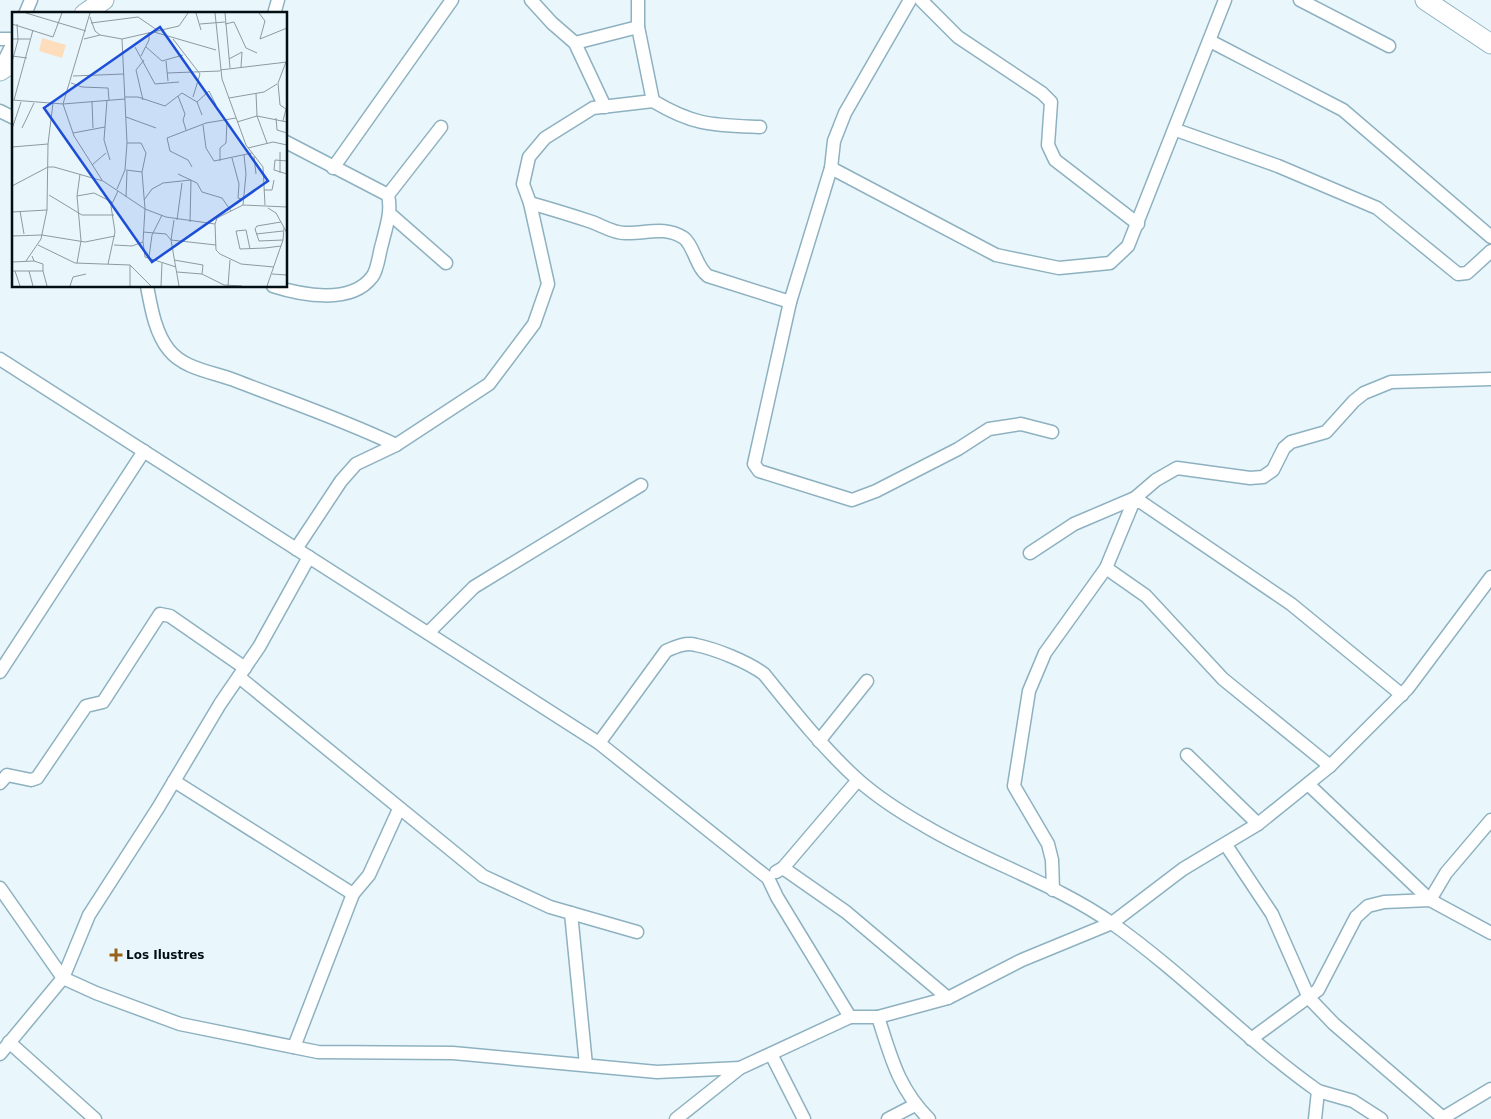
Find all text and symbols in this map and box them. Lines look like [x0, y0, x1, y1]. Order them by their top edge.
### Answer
inset map [12, 12, 288, 288]
place label: Los Ilustres [126, 948, 204, 962]
marker: Los Ilustres [110, 949, 122, 961]

